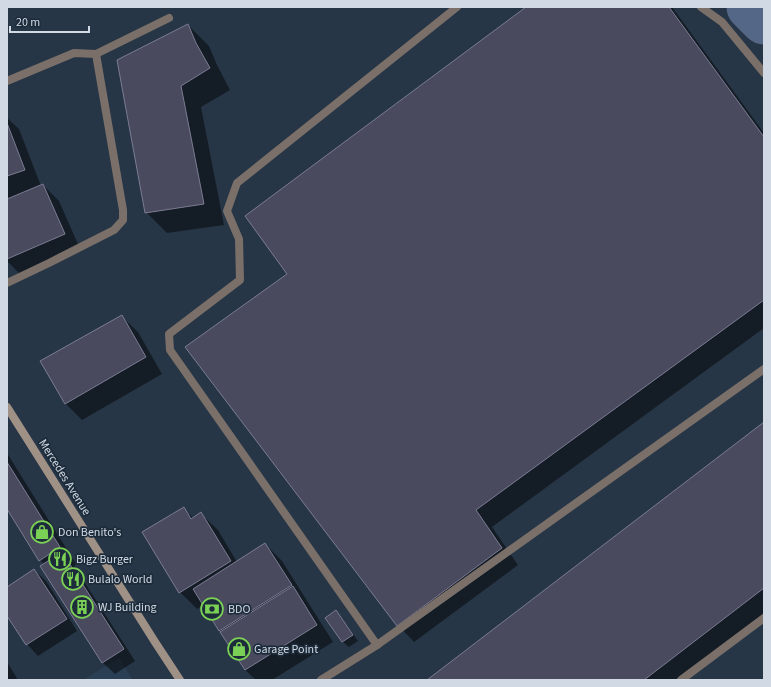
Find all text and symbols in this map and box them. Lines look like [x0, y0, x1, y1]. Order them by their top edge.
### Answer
scale bar [10, 8, 89, 34]
text: 20 m [16, 14, 40, 31]
street label: Mercedes Avenue [34, 436, 95, 519]
shop icon: Don Benito's [29, 519, 55, 545]
place label: Don Benito's [58, 524, 121, 541]
restaurant icon: Bigz Burger [47, 546, 73, 572]
place label: Bigz Burger [76, 551, 134, 568]
restaurant icon: Bulalo World [60, 566, 86, 592]
place label: Bulalo World [88, 571, 152, 588]
building icon: WJ Building [69, 594, 95, 620]
bank icon: BDO [199, 596, 225, 622]
place label: WJ Building [98, 599, 157, 616]
place label: BDO [228, 601, 250, 618]
shop icon: Garage Point [226, 636, 252, 662]
place label: Garage Point [254, 641, 318, 658]

